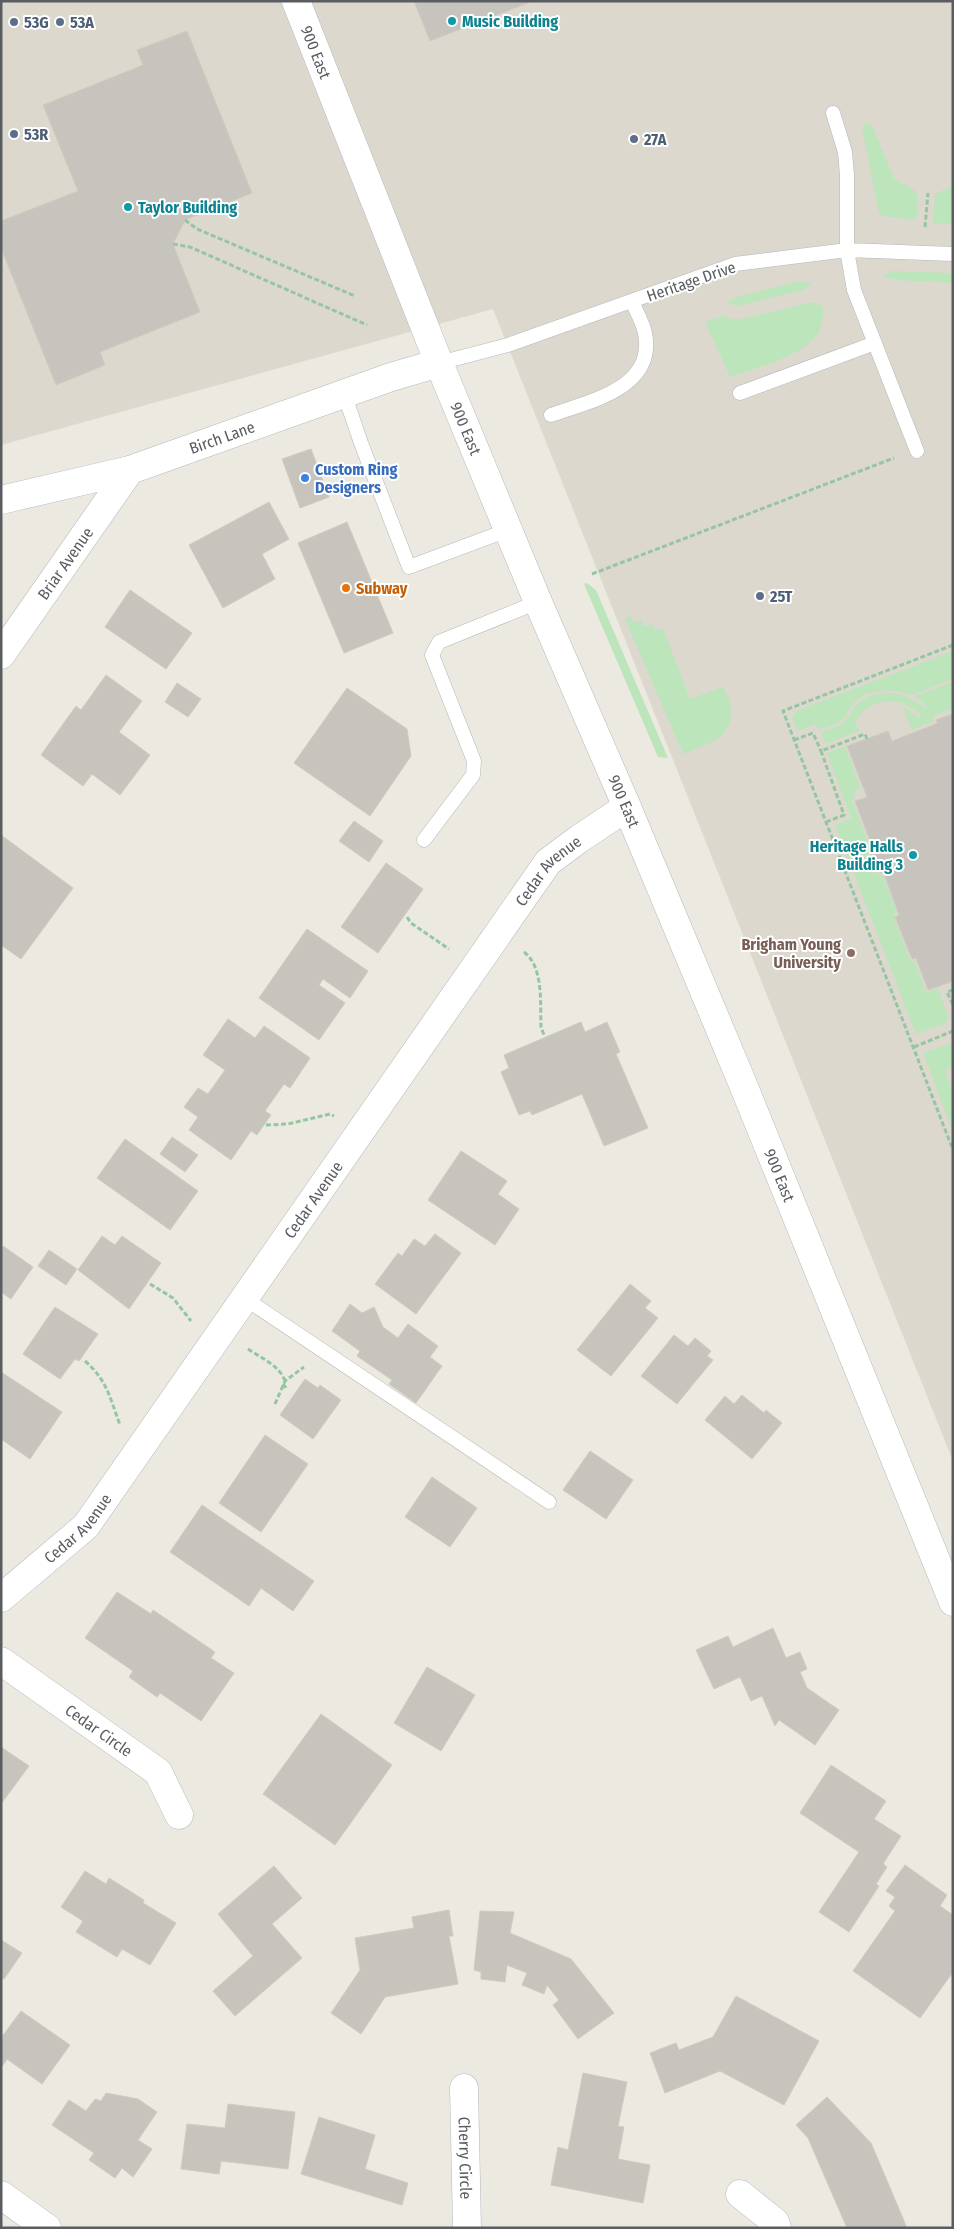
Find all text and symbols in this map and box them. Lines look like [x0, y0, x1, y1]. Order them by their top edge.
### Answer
place label: Music Building [462, 12, 558, 31]
place label: 53G [24, 13, 49, 32]
place label: 53A [70, 13, 94, 32]
marker: Music Building [446, 15, 458, 27]
marker: 53G [8, 16, 20, 28]
marker: 53A [54, 16, 66, 28]
street label: 900 East [297, 23, 335, 82]
place label: 53R [24, 125, 49, 144]
marker: 53R [8, 128, 20, 140]
place label: 27A [643, 130, 667, 149]
marker: 27A [628, 133, 640, 145]
place label: Taylor Building [138, 198, 237, 217]
marker: Taylor Building [122, 201, 134, 213]
street label: Heritage Drive [644, 257, 738, 306]
street label: 900 East [446, 399, 485, 458]
street label: Birch Lane [187, 417, 257, 458]
place label: Custom Ring Designers [315, 460, 397, 497]
marker: Custom Ring Designers [299, 472, 311, 484]
street label: Briar Avenue [34, 524, 97, 603]
place label: Subway [356, 579, 408, 598]
marker: Subway [340, 582, 352, 594]
place label: 25T [769, 587, 793, 606]
marker: 25T [754, 590, 766, 602]
street label: 900 East [604, 772, 644, 831]
street label: Cedar Avenue [511, 832, 585, 910]
place label: Heritage Halls Building 3 [810, 837, 903, 874]
marker: Heritage Halls Building 3 [907, 849, 919, 861]
place label: Brigham Young University [741, 935, 841, 972]
marker: Brigham Young University [845, 947, 857, 959]
street label: 900 East [760, 1146, 799, 1205]
street label: Cedar Avenue [280, 1158, 347, 1242]
street label: Cedar Avenue [40, 1490, 116, 1567]
street label: Cedar Circle [61, 1700, 136, 1761]
street label: Cherry Circle [455, 2116, 475, 2200]

